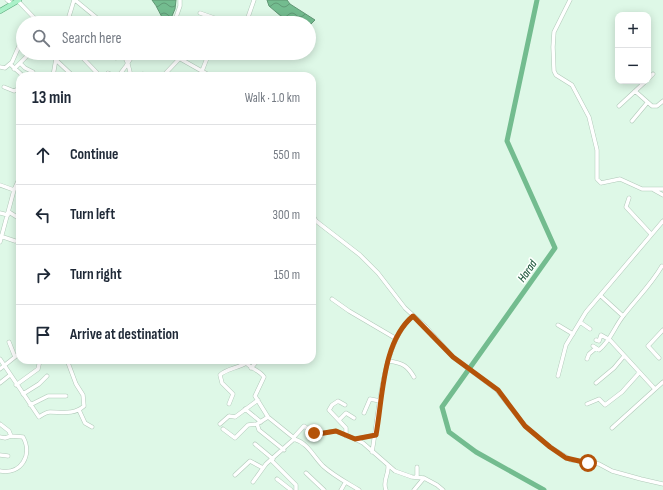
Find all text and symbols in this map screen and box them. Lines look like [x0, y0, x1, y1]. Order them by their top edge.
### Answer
map controls [615, 12, 651, 84]
button: + [615, 12, 651, 48]
search box [16, 16, 316, 60]
icon: search [30, 27, 52, 49]
text: Search here [62, 29, 122, 48]
button: − [615, 48, 651, 84]
text: 13 min [32, 88, 71, 108]
text: Walk · 1.0 km [245, 90, 300, 106]
icon: ahead [32, 144, 54, 166]
text: Continue [70, 145, 119, 164]
text: 550 m [273, 147, 300, 163]
icon: left [32, 204, 54, 226]
text: Turn left [70, 205, 115, 224]
text: 300 m [273, 207, 300, 223]
water label: Harad [514, 256, 541, 285]
icon: right [32, 264, 54, 286]
text: Turn right [70, 265, 122, 284]
text: 150 m [274, 267, 300, 283]
icon: arrive [32, 324, 54, 346]
text: Arrive at destination [70, 325, 179, 344]
route end [305, 424, 323, 442]
route start [579, 454, 597, 472]

